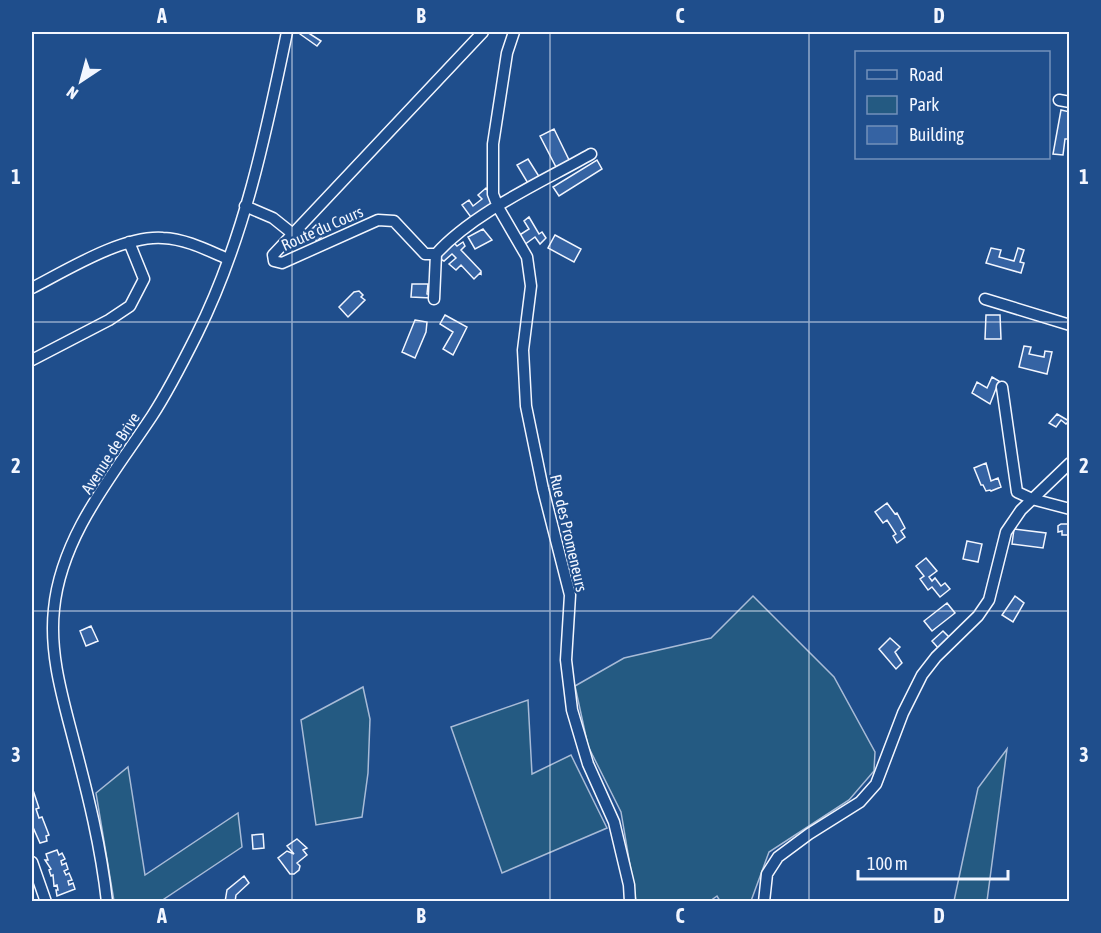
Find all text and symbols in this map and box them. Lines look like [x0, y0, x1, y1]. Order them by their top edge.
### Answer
text: A [156, 4, 167, 27]
text: B [416, 4, 426, 27]
text: C [676, 4, 685, 27]
text: D [933, 4, 945, 27]
north arrow [51, 51, 111, 111]
legend [855, 51, 1050, 159]
text: Road [909, 64, 943, 85]
text: N [63, 83, 81, 103]
text: Park [909, 94, 939, 115]
text: Building [909, 124, 964, 145]
text: 1 [11, 165, 21, 188]
text: 1 [1079, 165, 1089, 188]
street label: Route du Cours [278, 202, 366, 254]
street label: Avenue de Brive [77, 409, 143, 497]
text: 2 [11, 454, 21, 477]
text: 2 [1079, 454, 1089, 477]
street label: Rue des Promeneurs [547, 473, 591, 594]
text: 3 [11, 743, 21, 766]
text: 3 [1079, 743, 1089, 766]
scale bar [858, 843, 1008, 881]
text: 100 m [867, 853, 908, 874]
text: A [156, 904, 167, 927]
text: B [416, 904, 426, 927]
text: C [676, 904, 685, 927]
text: D [933, 904, 945, 927]

